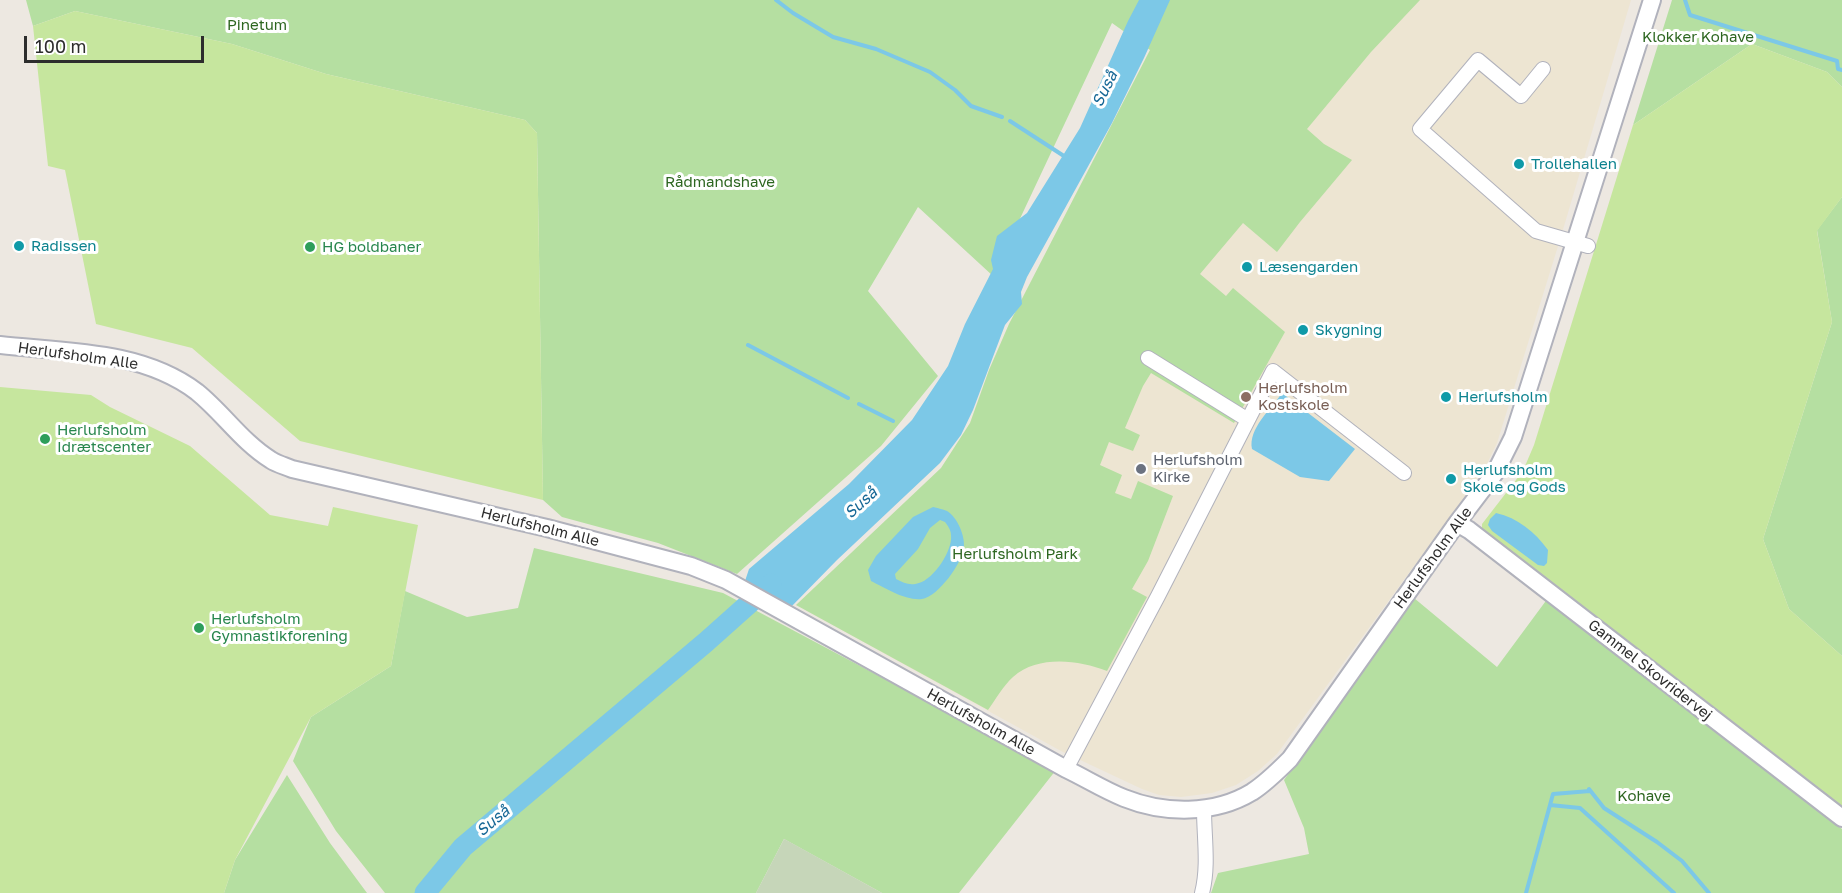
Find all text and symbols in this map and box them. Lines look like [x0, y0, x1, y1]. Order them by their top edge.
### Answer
park label: Pinetum [227, 16, 287, 34]
scale bar [27, 24, 207, 62]
park label: Klokker Kohave [1642, 28, 1754, 46]
text: 100 m [35, 35, 86, 57]
water label: Suså [1088, 68, 1122, 110]
place label: Trollehallen [1531, 155, 1617, 173]
marker: Trollehallen [1512, 157, 1526, 171]
park label: Rådmandshave [665, 173, 775, 191]
place label: Radissen [31, 237, 97, 255]
place label: HG boldbaner [322, 238, 421, 256]
marker: Radissen [12, 239, 26, 253]
marker: HG boldbaner [303, 240, 317, 254]
place label: Læsengarden [1259, 258, 1358, 276]
marker: Læsengarden [1240, 260, 1254, 274]
place label: Skygning [1315, 321, 1382, 339]
marker: Skygning [1296, 323, 1310, 337]
street label: Herlufsholm Alle [17, 339, 139, 373]
place label: Herlufsholm Kostskole [1258, 379, 1348, 414]
place label: Herlufsholm [1458, 388, 1548, 406]
marker: Herlufsholm Kostskole [1239, 390, 1253, 404]
marker: Herlufsholm [1439, 390, 1453, 404]
place label: Herlufsholm Idrætscenter [57, 421, 151, 456]
marker: Herlufsholm Idrætscenter [38, 432, 52, 446]
place label: Herlufsholm Kirke [1153, 451, 1243, 486]
place label: Herlufsholm Skole og Gods [1463, 461, 1566, 496]
marker: Herlufsholm Kirke [1134, 462, 1148, 476]
marker: Herlufsholm Skole og Gods [1444, 472, 1458, 486]
water label: Suså [841, 483, 881, 523]
street label: Herlufsholm Alle [479, 504, 601, 550]
street label: Herlufsholm Alle [1390, 504, 1476, 612]
park label: Herlufsholm Park [952, 545, 1078, 563]
place label: Herlufsholm Gymnastikforening [211, 610, 348, 645]
street label: Gammel Skovridervej [1584, 616, 1716, 724]
marker: Herlufsholm Gymnastikforening [192, 621, 206, 635]
street label: Herlufsholm Alle [924, 685, 1038, 759]
park label: Kohave [1617, 787, 1671, 805]
water label: Suså [472, 802, 514, 840]

